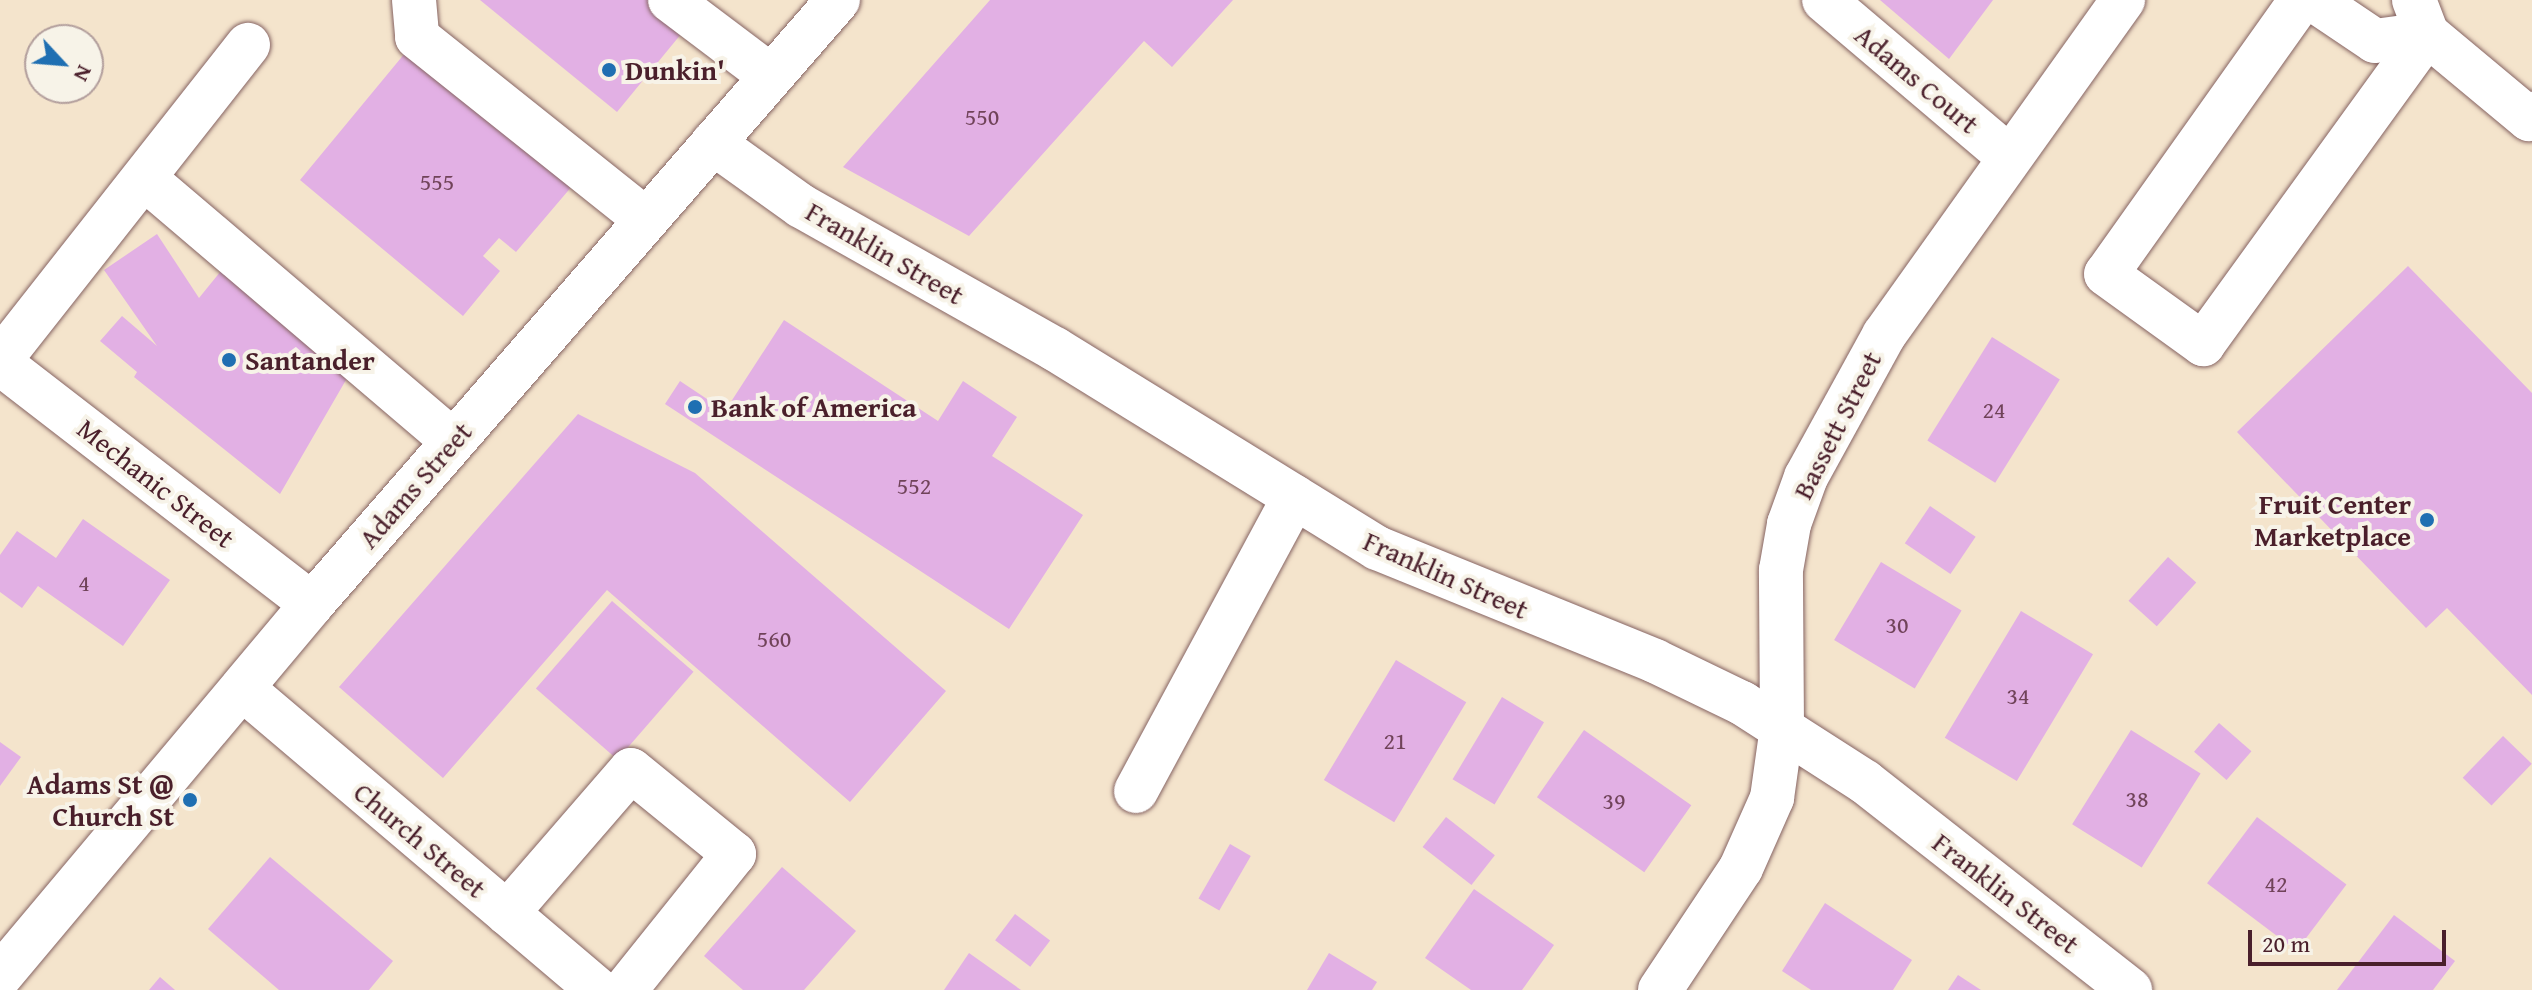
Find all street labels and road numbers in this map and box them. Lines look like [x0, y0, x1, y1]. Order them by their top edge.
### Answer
street label: Adams Court [1848, 17, 1986, 141]
street label: Franklin Street [800, 194, 970, 312]
street label: Bassett Street [1785, 346, 1889, 504]
street label: Mechanic Street [71, 411, 241, 555]
street label: Adams Street [351, 415, 479, 555]
street label: Franklin Street [1359, 524, 1533, 626]
street label: Church Street [347, 775, 493, 905]
street label: Franklin Street [1926, 825, 2086, 961]

